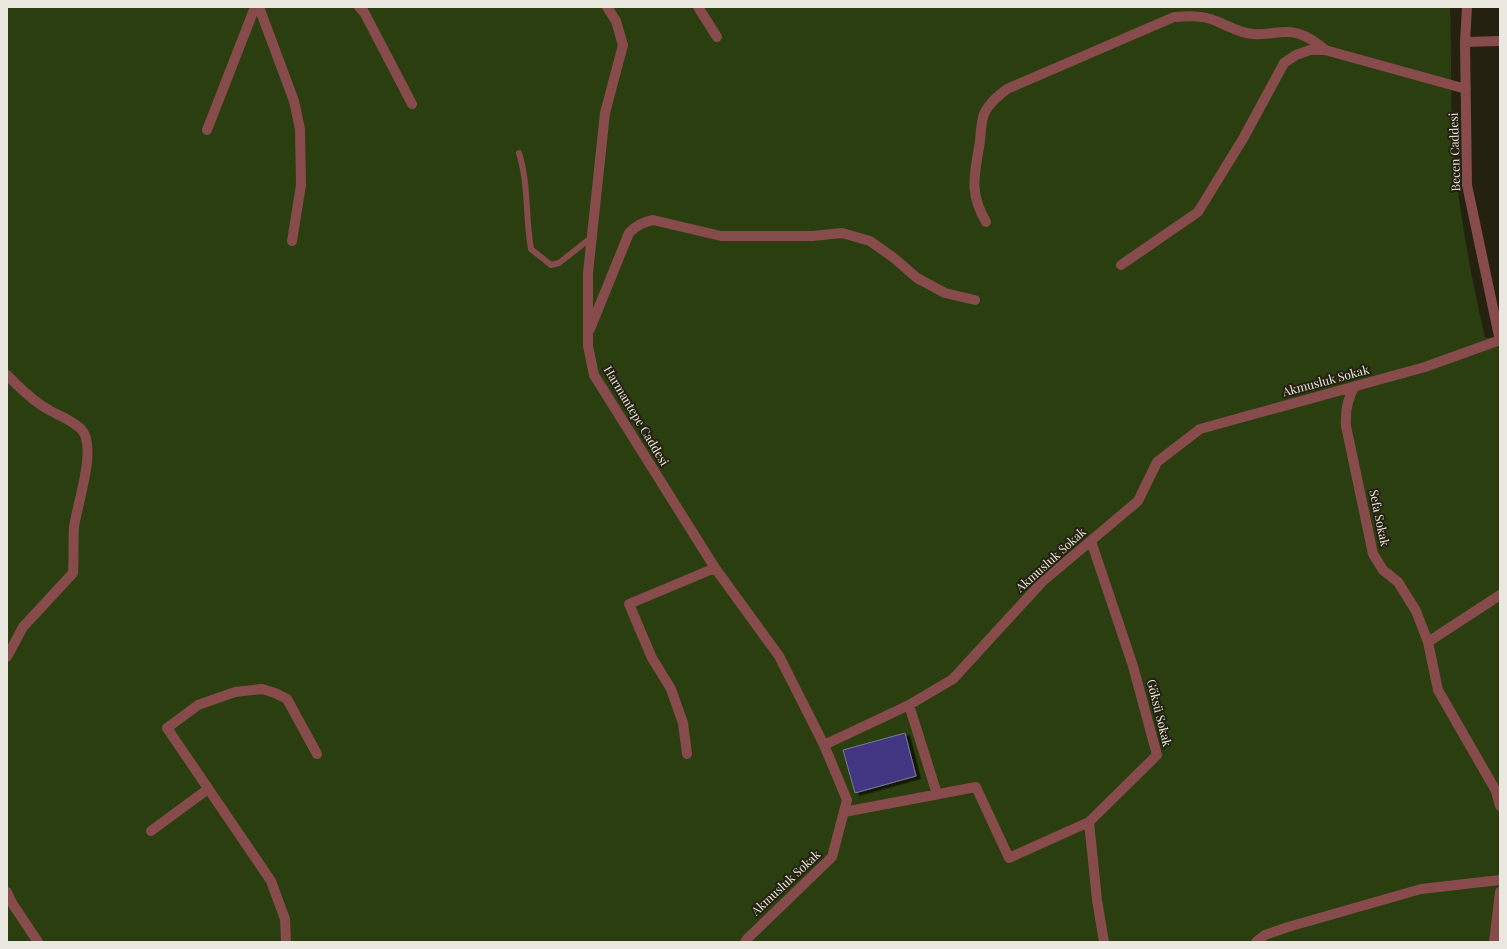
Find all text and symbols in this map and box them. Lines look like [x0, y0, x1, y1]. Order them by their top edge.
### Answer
street label: Becen Caddesi [1445, 112, 1463, 192]
street label: Akmusluk Sokak [1280, 361, 1371, 400]
street label: Harmantepe Caddesi [601, 363, 673, 469]
street label: Sefa Sokak [1366, 488, 1394, 548]
street label: Akmusluk Sokak [1011, 523, 1089, 596]
street label: Göksü Sokak [1144, 677, 1176, 748]
street label: Akmusluk Sokak [747, 846, 824, 919]

